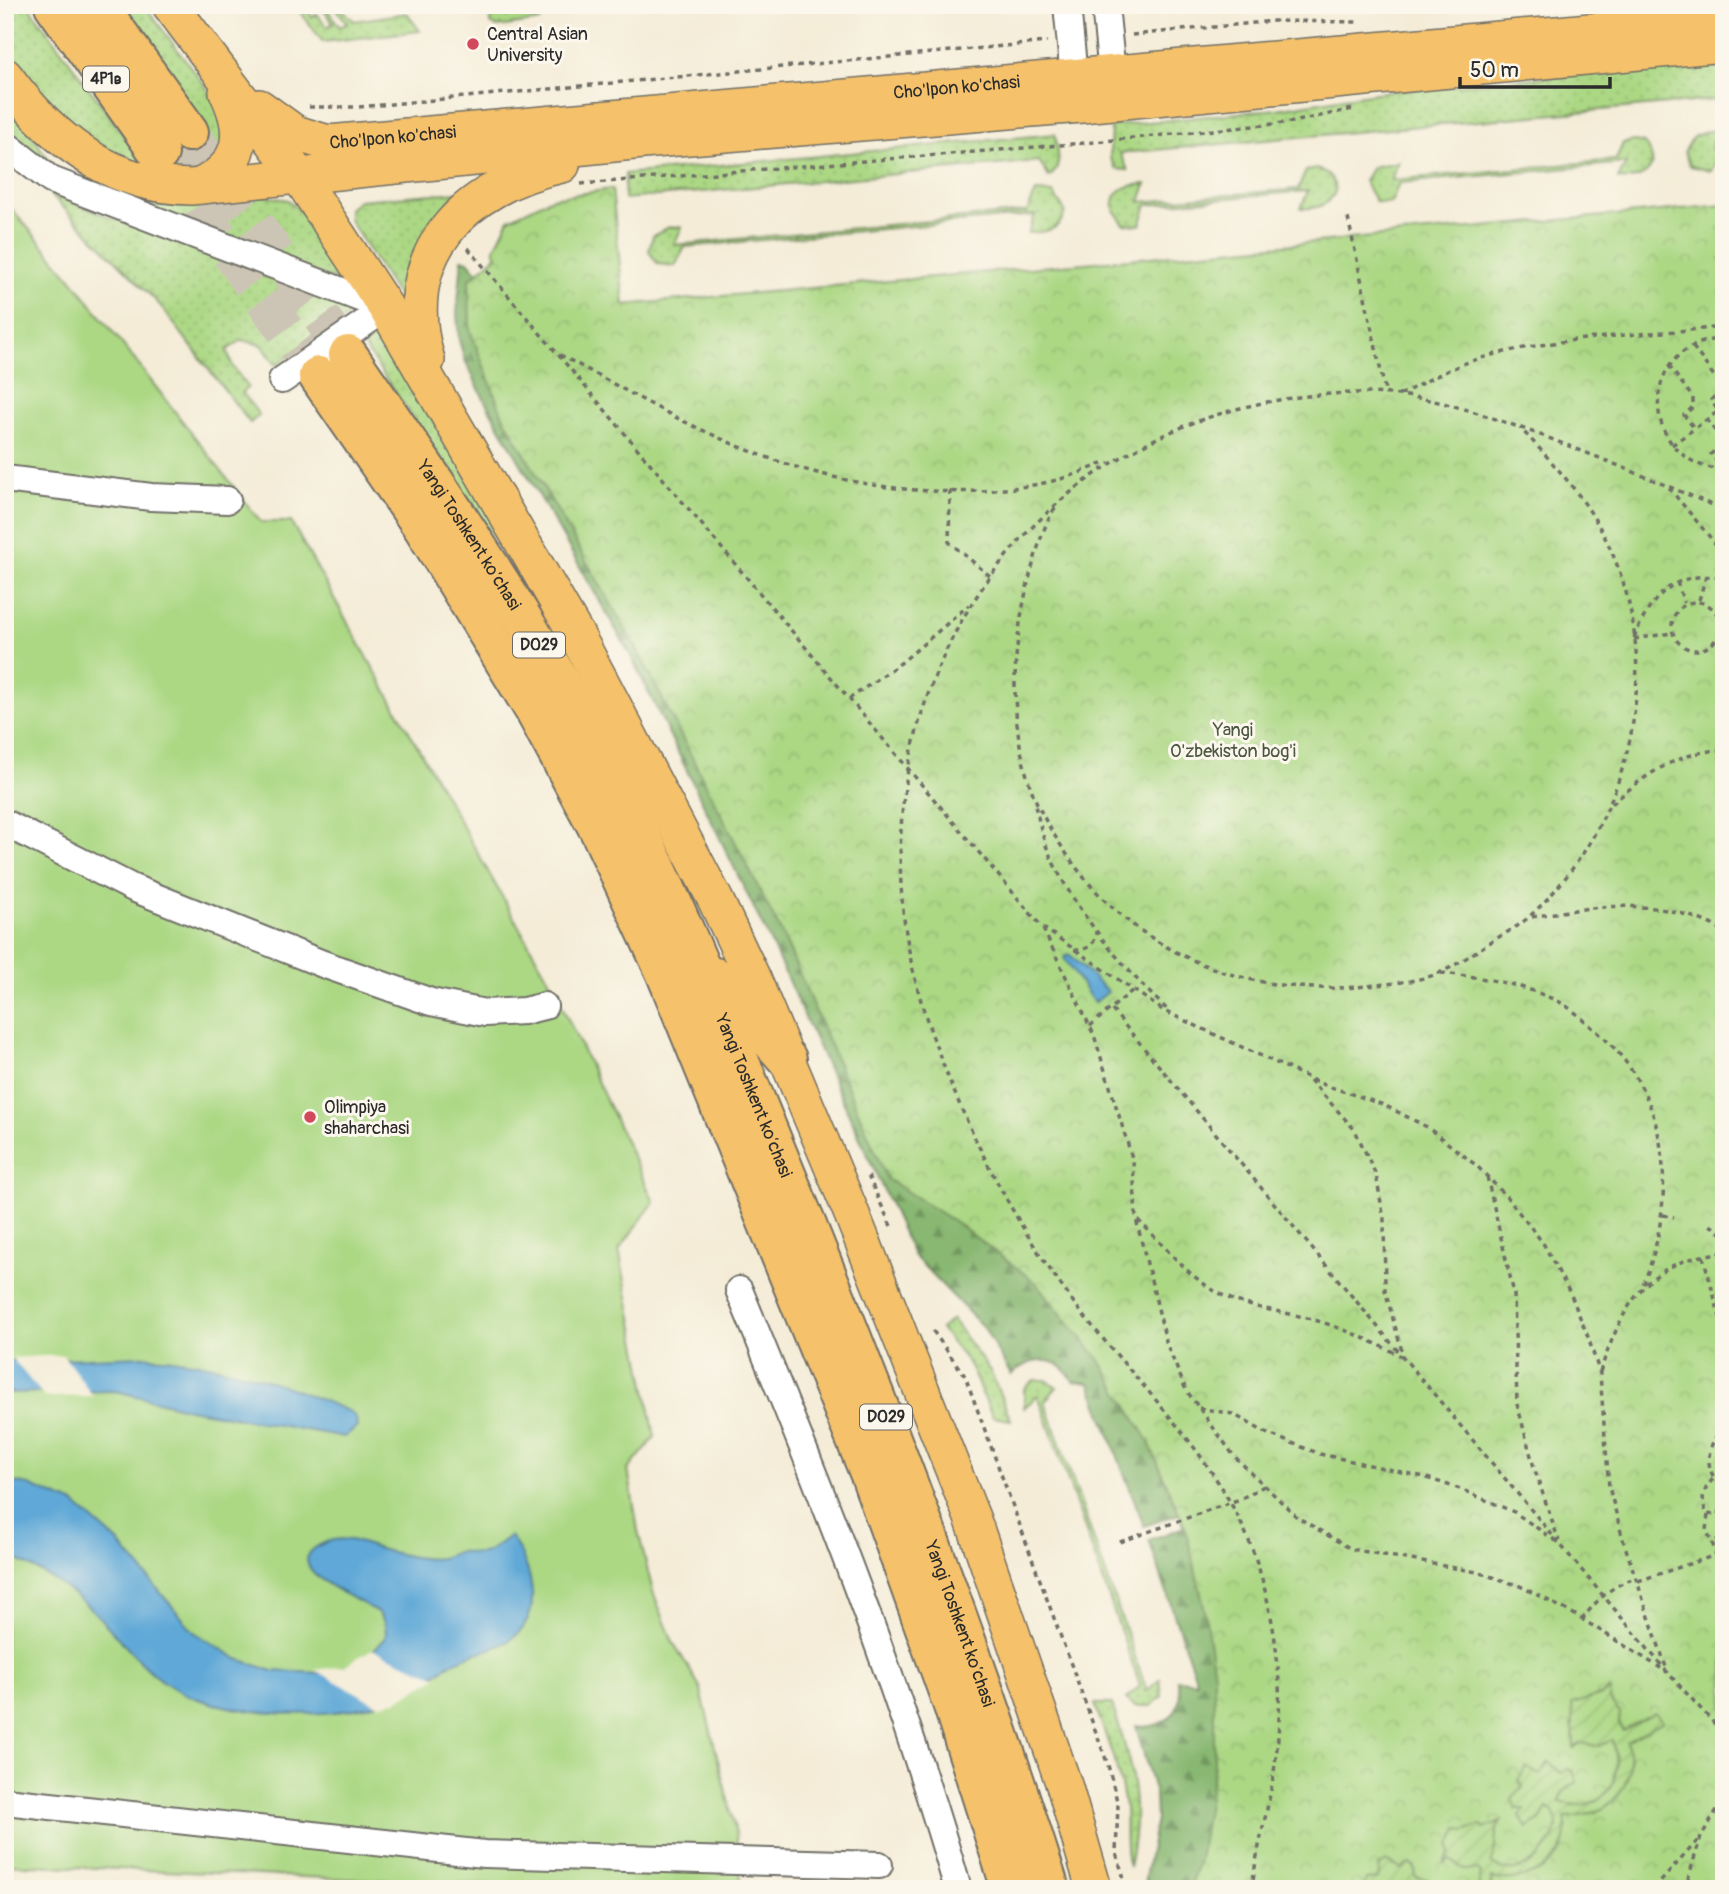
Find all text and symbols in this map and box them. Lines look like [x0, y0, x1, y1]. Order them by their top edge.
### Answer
place label: Central Asian University [487, 23, 588, 67]
marker: Central Asian University [465, 36, 481, 52]
scale bar [1460, 46, 1610, 90]
text: 50 m [1470, 57, 1519, 84]
road number: 4Р1в [83, 66, 129, 92]
street label: Cho'lpon ko'chasi [892, 70, 1021, 104]
street label: Cho'lpon ko'chasi [328, 120, 457, 154]
street label: Yangi Toshkent ko‘chasi [411, 455, 526, 614]
road number: D029 [513, 632, 565, 658]
park label: Yangi O'zbekiston bog'i [1170, 719, 1296, 763]
street label: Yangi Toshkent ko‘chasi [710, 1009, 798, 1181]
place label: Olimpiya shaharchasi [324, 1096, 409, 1140]
marker: Olimpiya shaharchasi [302, 1109, 318, 1125]
road number: D029 [860, 1404, 912, 1429]
street label: Yangi Toshkent ko‘chasi [919, 1537, 1000, 1710]

